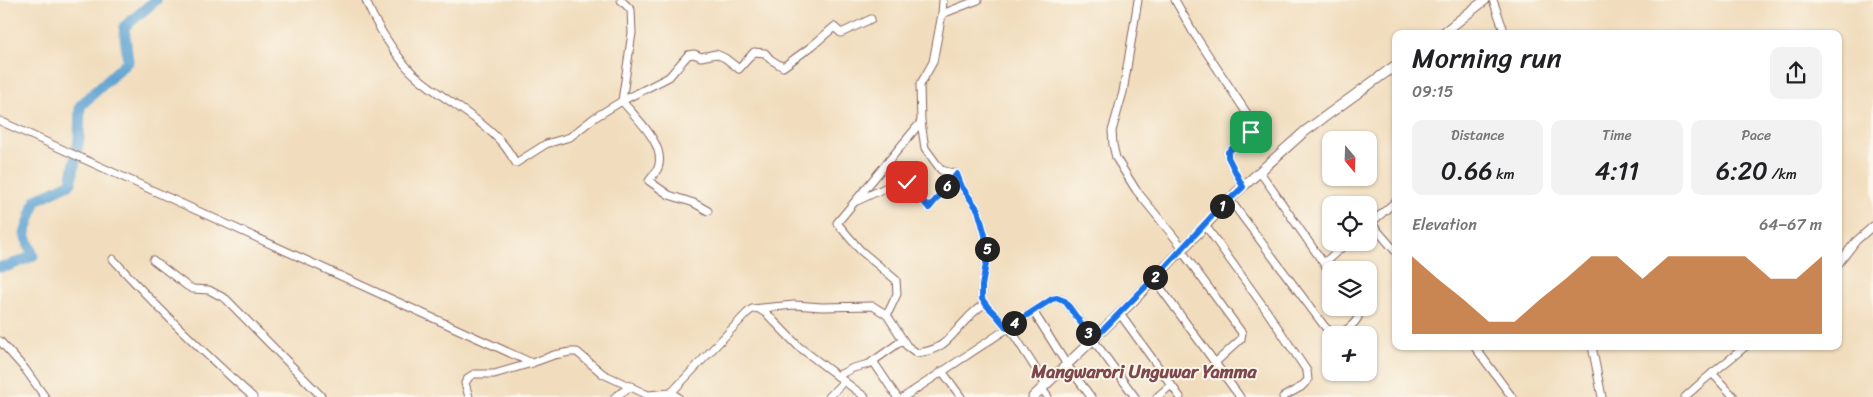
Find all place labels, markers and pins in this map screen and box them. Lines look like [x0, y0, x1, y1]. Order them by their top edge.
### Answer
pin [1230, 111, 1272, 153]
pin [886, 161, 928, 203]
pin: 6 [934, 174, 960, 198]
pin: 1 [1210, 194, 1234, 218]
pin: 5 [974, 236, 1000, 262]
pin: 2 [1142, 264, 1168, 290]
pin: 4 [1002, 310, 1026, 336]
pin: 3 [1076, 320, 1100, 346]

